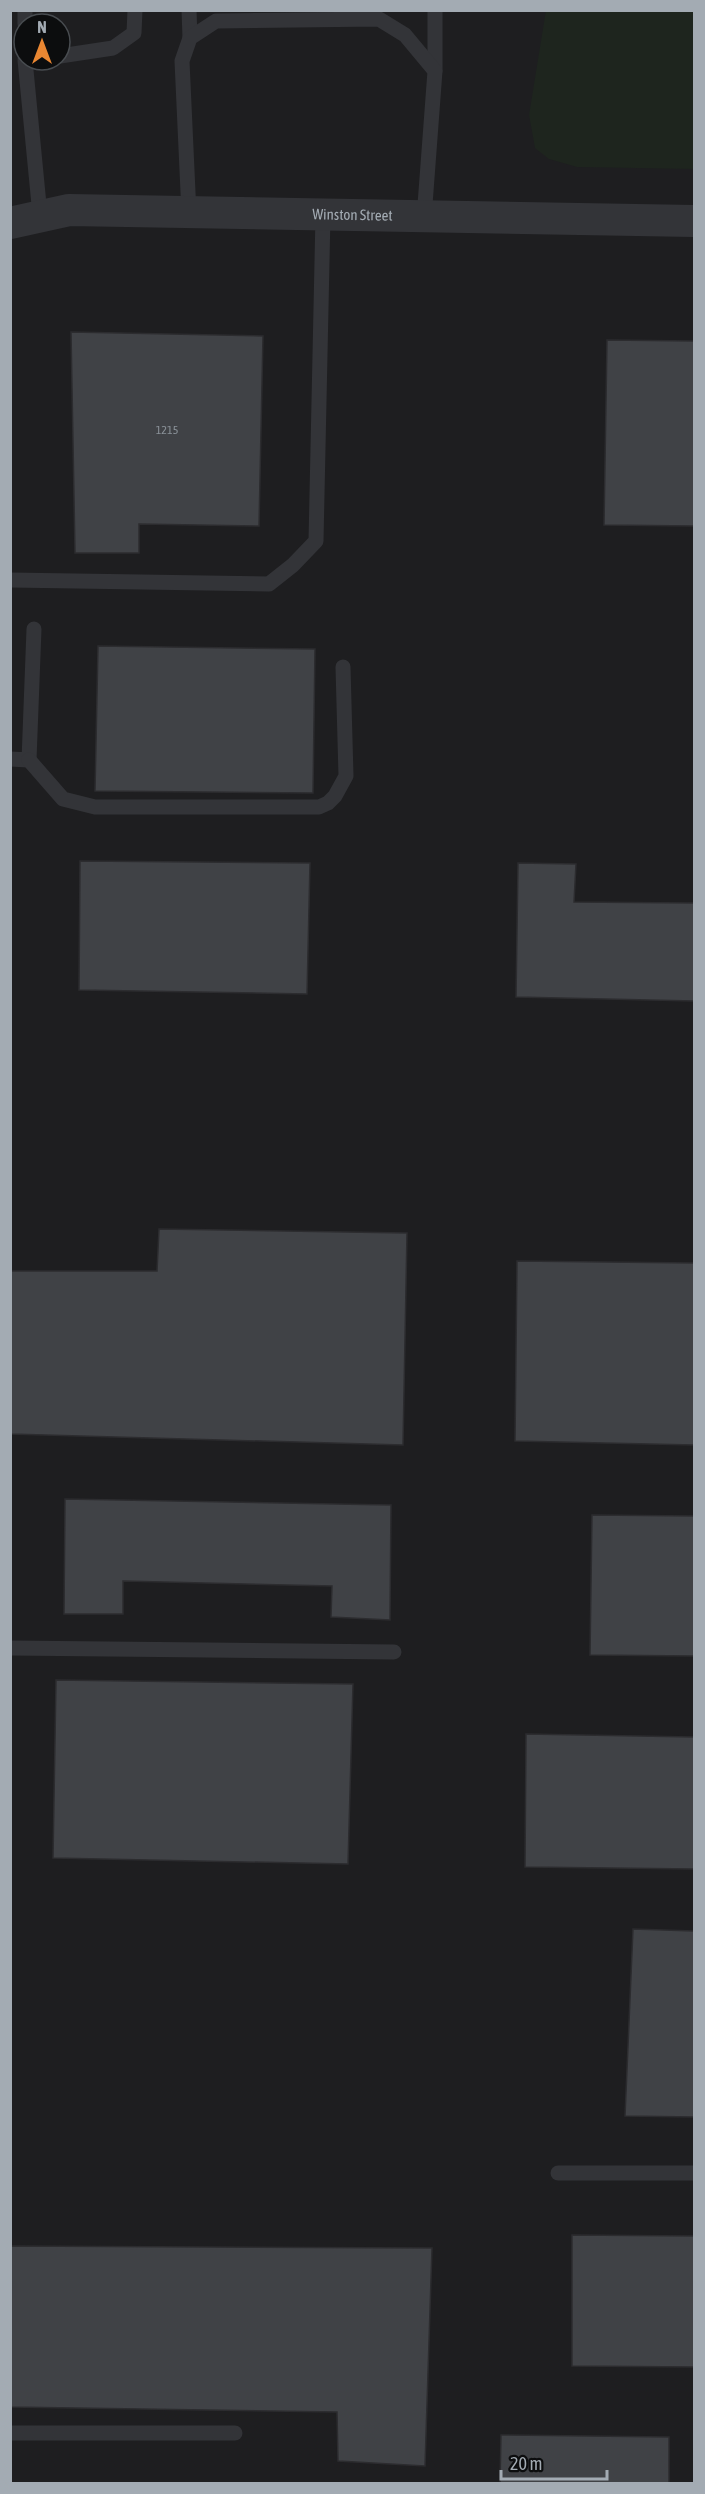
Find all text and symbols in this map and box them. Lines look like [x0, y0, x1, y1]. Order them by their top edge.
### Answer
north arrow [12, 12, 72, 72]
text: N [37, 18, 47, 36]
street label: Winston Street [312, 205, 393, 224]
house number: 1215 [156, 423, 178, 437]
scale bar [501, 2443, 608, 2481]
text: 20 m [510, 2453, 542, 2474]

